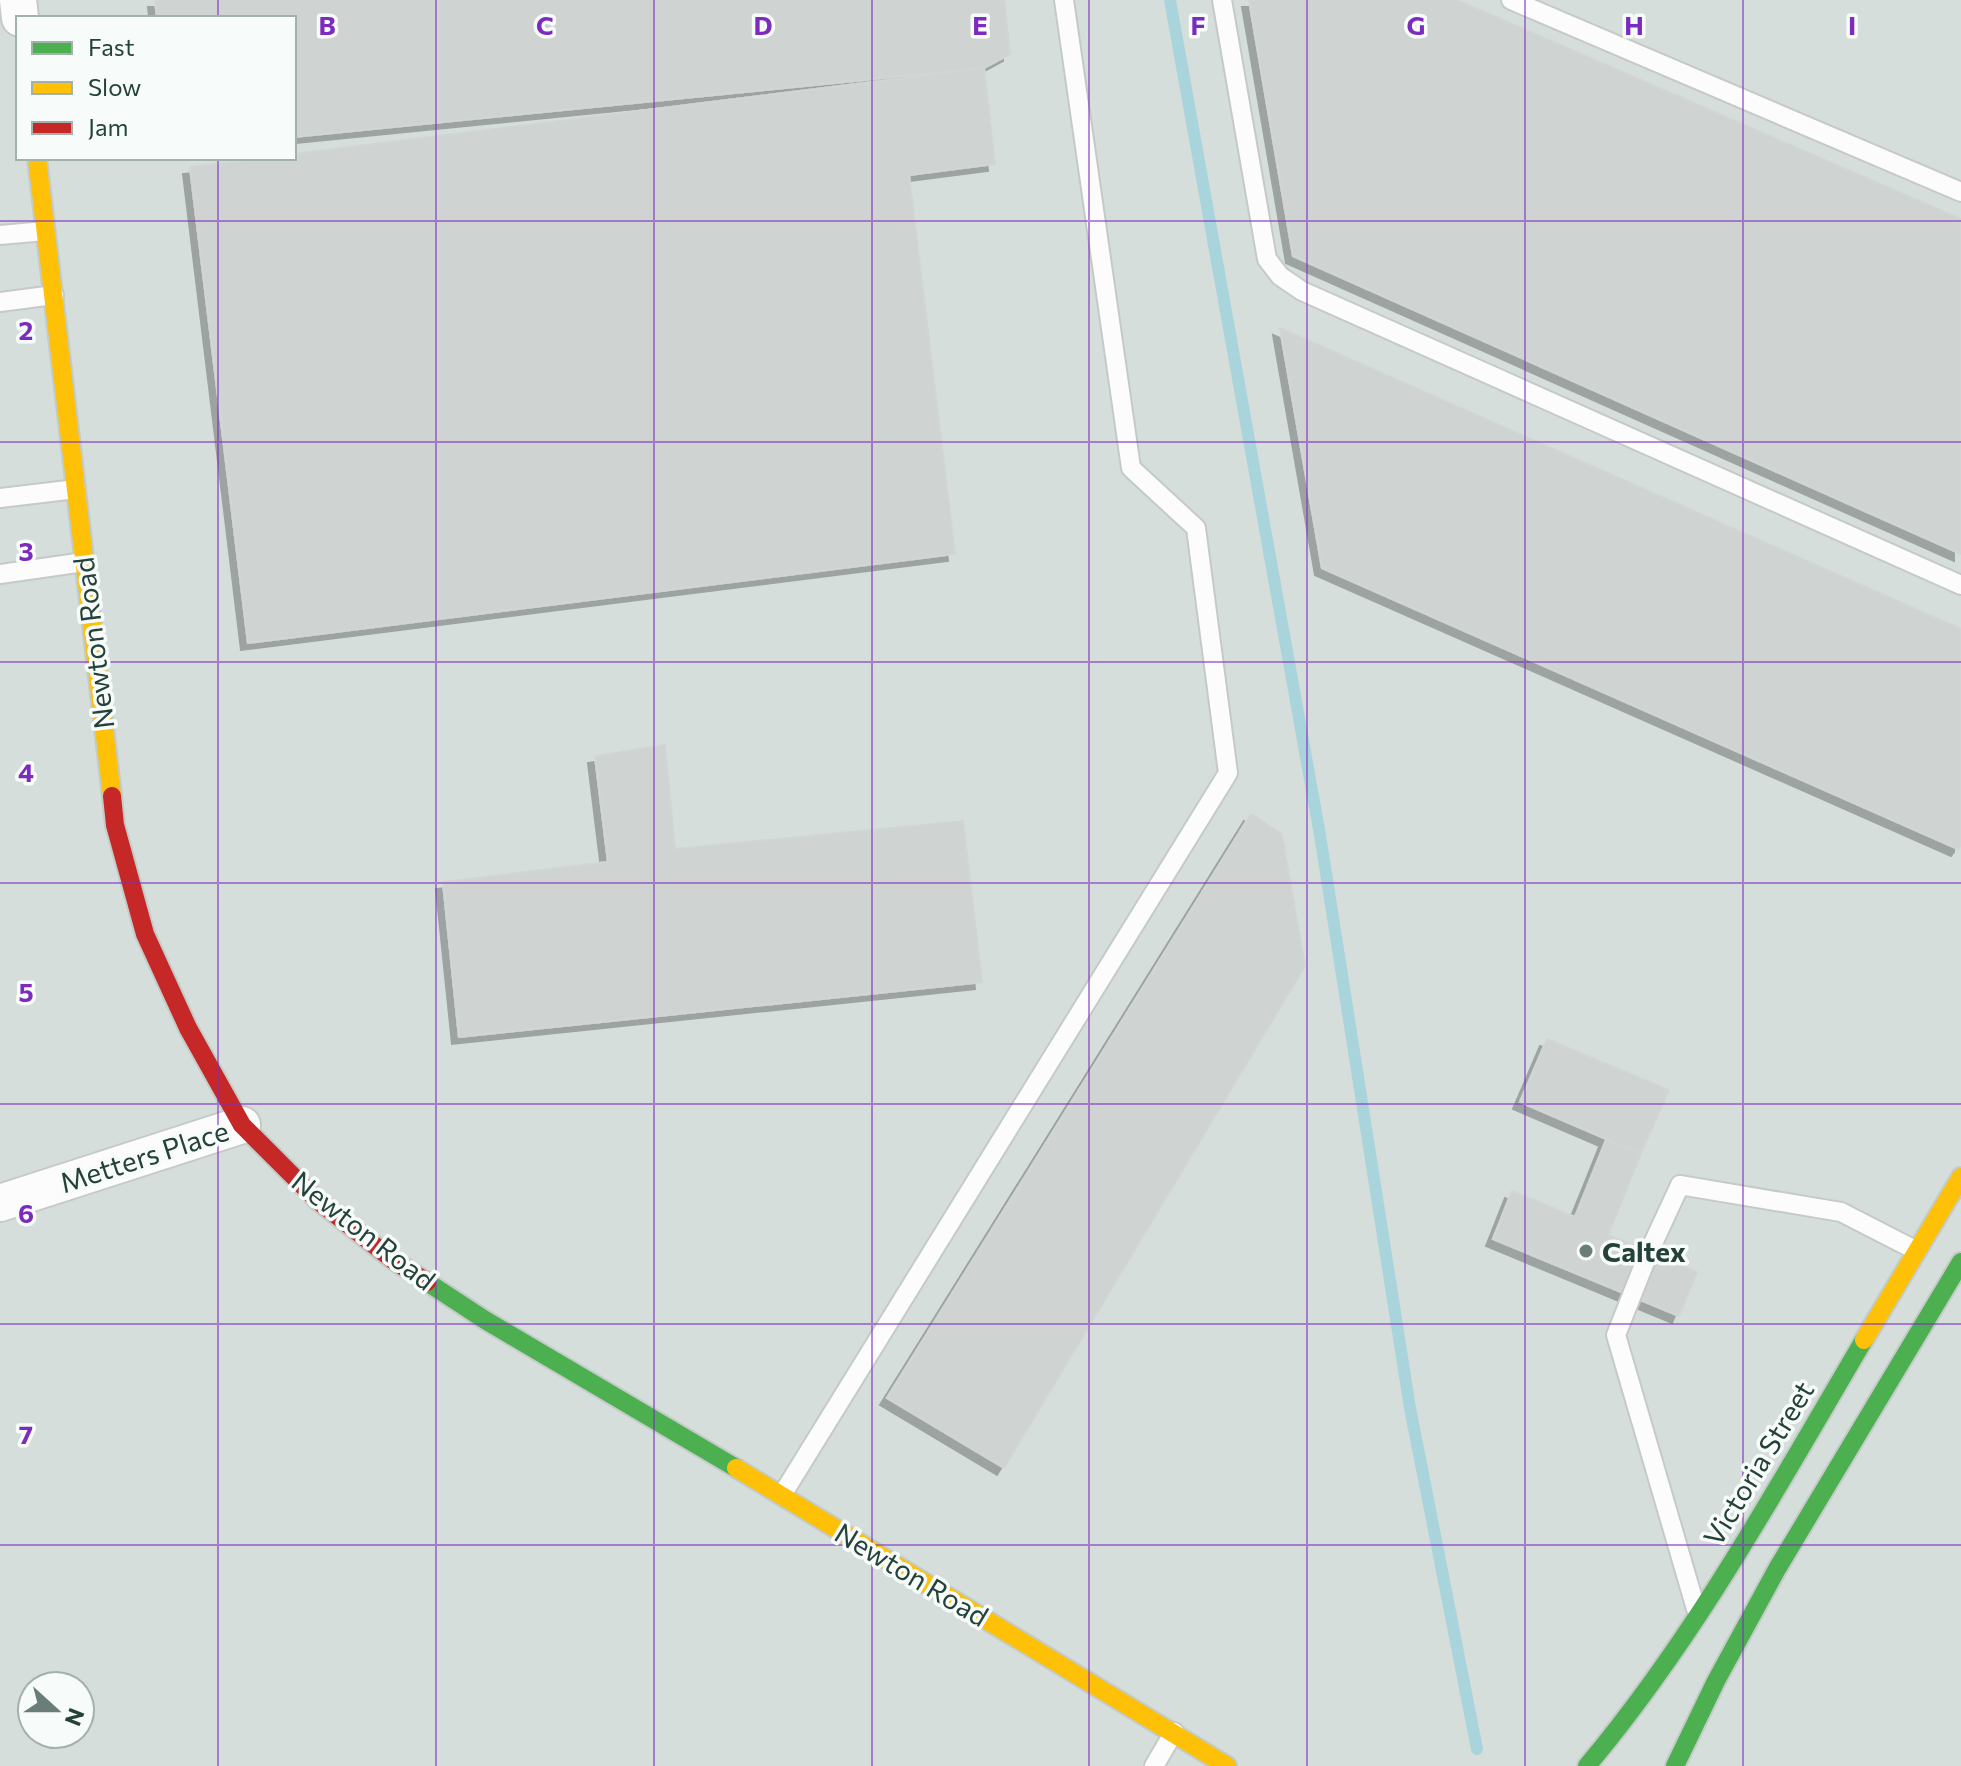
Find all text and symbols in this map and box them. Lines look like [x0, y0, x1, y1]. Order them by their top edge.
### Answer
text: B [318, 9, 336, 40]
text: C [536, 9, 554, 40]
text: D [753, 9, 773, 40]
text: E [972, 9, 988, 40]
text: F [1190, 9, 1206, 40]
text: G [1407, 9, 1425, 40]
text: H [1624, 9, 1644, 40]
text: I [1848, 9, 1856, 40]
legend [16, 16, 296, 160]
text: Fast [88, 32, 135, 61]
text: Slow [88, 72, 141, 101]
text: Jam [88, 112, 128, 141]
text: 2 [19, 314, 33, 345]
text: 3 [18, 535, 34, 566]
street label: Newton Road [66, 555, 120, 731]
text: 4 [18, 756, 34, 787]
text: 5 [18, 976, 34, 1007]
street label: Metters Place [55, 1113, 233, 1199]
street label: Newton Road [285, 1163, 443, 1297]
text: 6 [18, 1197, 34, 1228]
place label: Caltex [1602, 1234, 1686, 1268]
marker: Caltex [1577, 1242, 1595, 1260]
street label: Victoria Street [1696, 1375, 1820, 1551]
text: 7 [19, 1418, 33, 1449]
street label: Newton Road [829, 1515, 995, 1633]
north arrow [16, 1670, 96, 1750]
text: N [60, 1705, 91, 1730]

